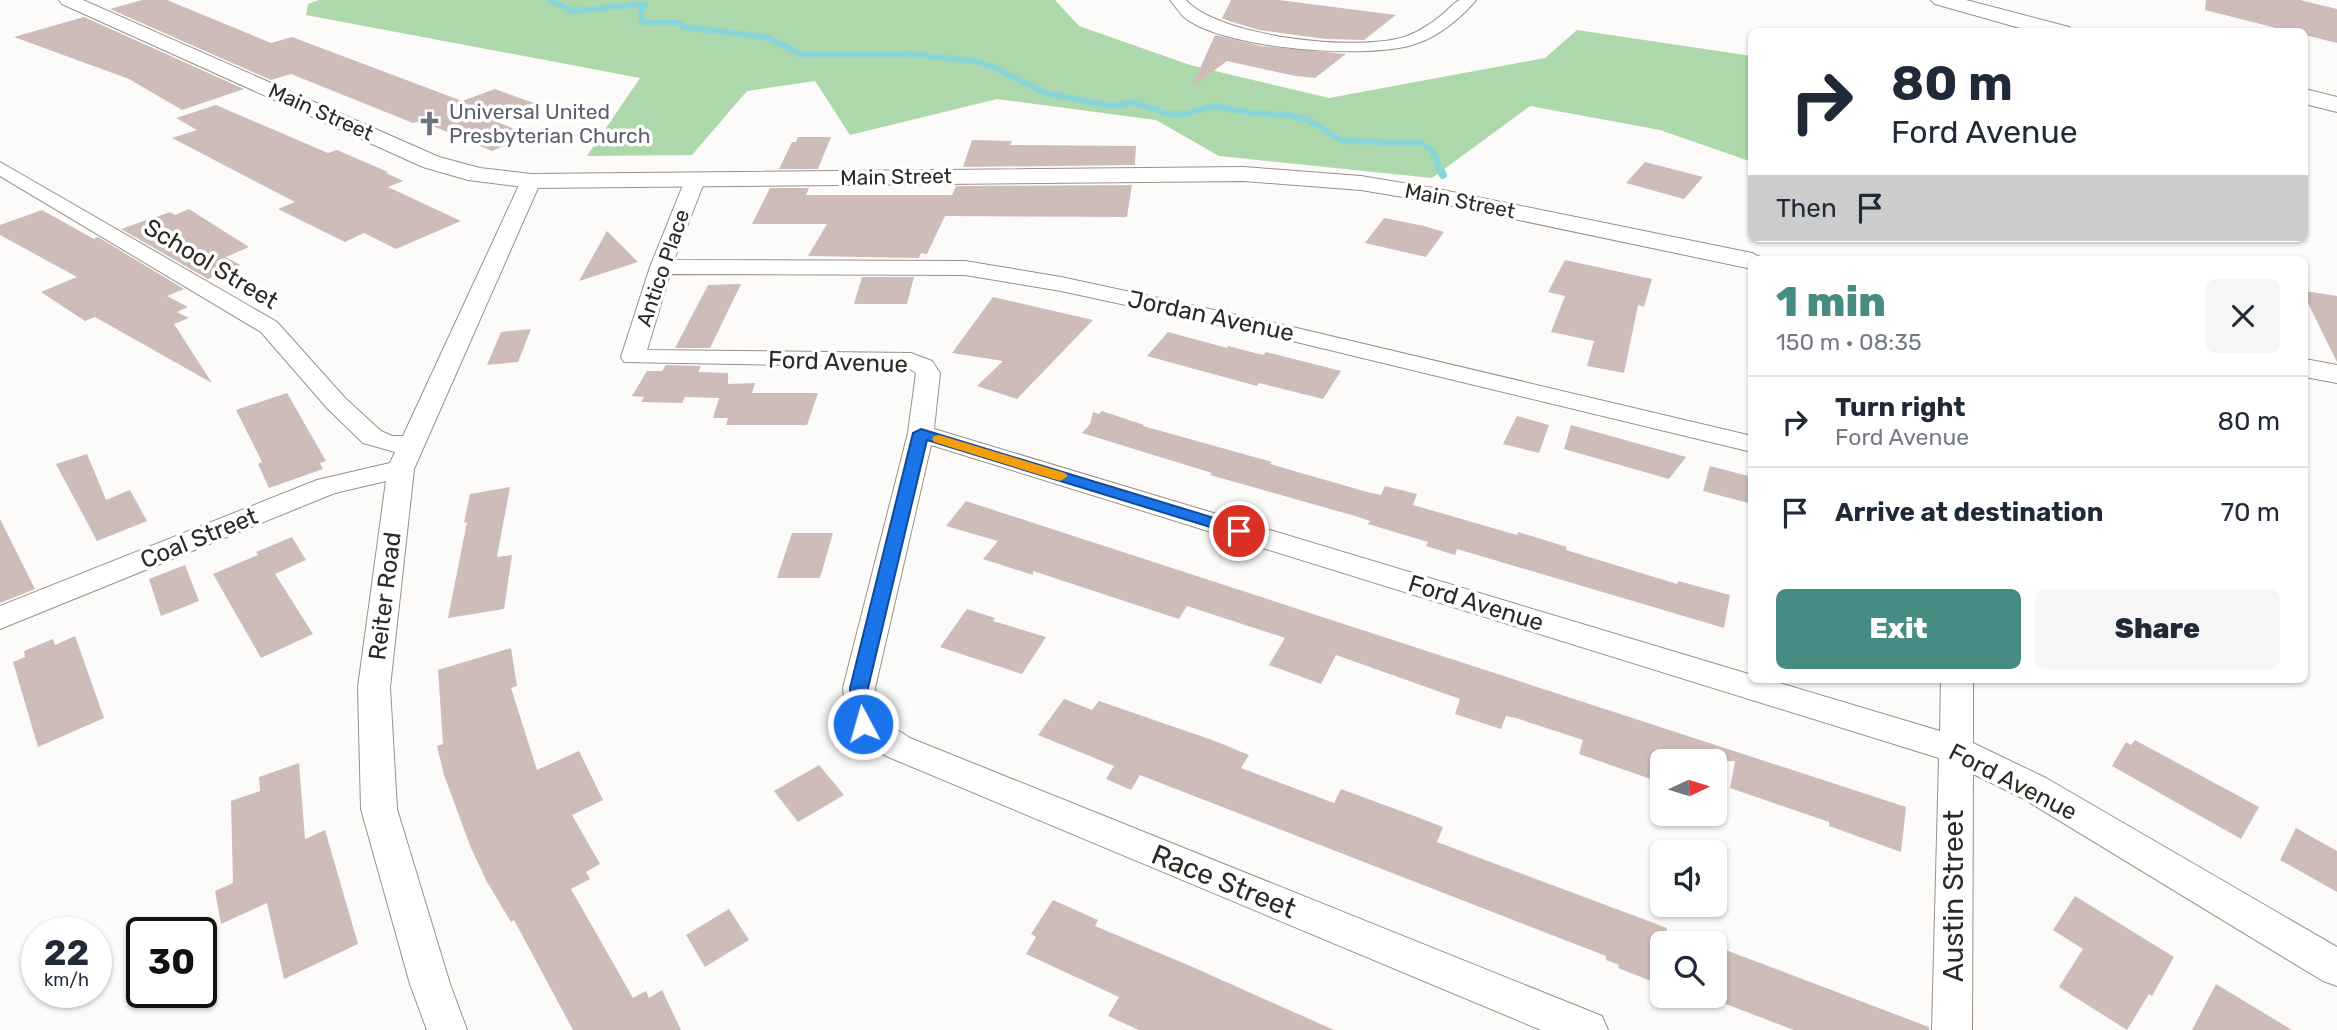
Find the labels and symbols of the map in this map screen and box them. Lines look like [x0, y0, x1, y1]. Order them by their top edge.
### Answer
street label: Main Street [265, 77, 377, 146]
place label: Universal United Presbyterian Church [449, 99, 650, 148]
church icon: Universal United Presbyterian Church [415, 110, 443, 138]
street label: Main Street [840, 163, 952, 190]
street label: Main Street [1403, 178, 1517, 223]
street label: Antico Place [631, 206, 694, 330]
street label: School Street [139, 213, 283, 315]
street label: Jordan Avenue [1125, 285, 1297, 347]
street label: Ford Avenue [768, 346, 908, 378]
pin [1209, 501, 1269, 561]
street label: Coal Street [136, 502, 262, 574]
street label: Reiter Road [363, 530, 407, 662]
street label: Ford Avenue [1405, 569, 1547, 637]
position arrow [826, 687, 900, 761]
street label: Ford Avenue [1944, 738, 2082, 826]
north arrow [1650, 749, 1727, 826]
street label: Austin Street [1937, 810, 1970, 982]
street label: Race Street [1147, 838, 1301, 925]
speed limit sign: 30 [126, 917, 217, 1008]

